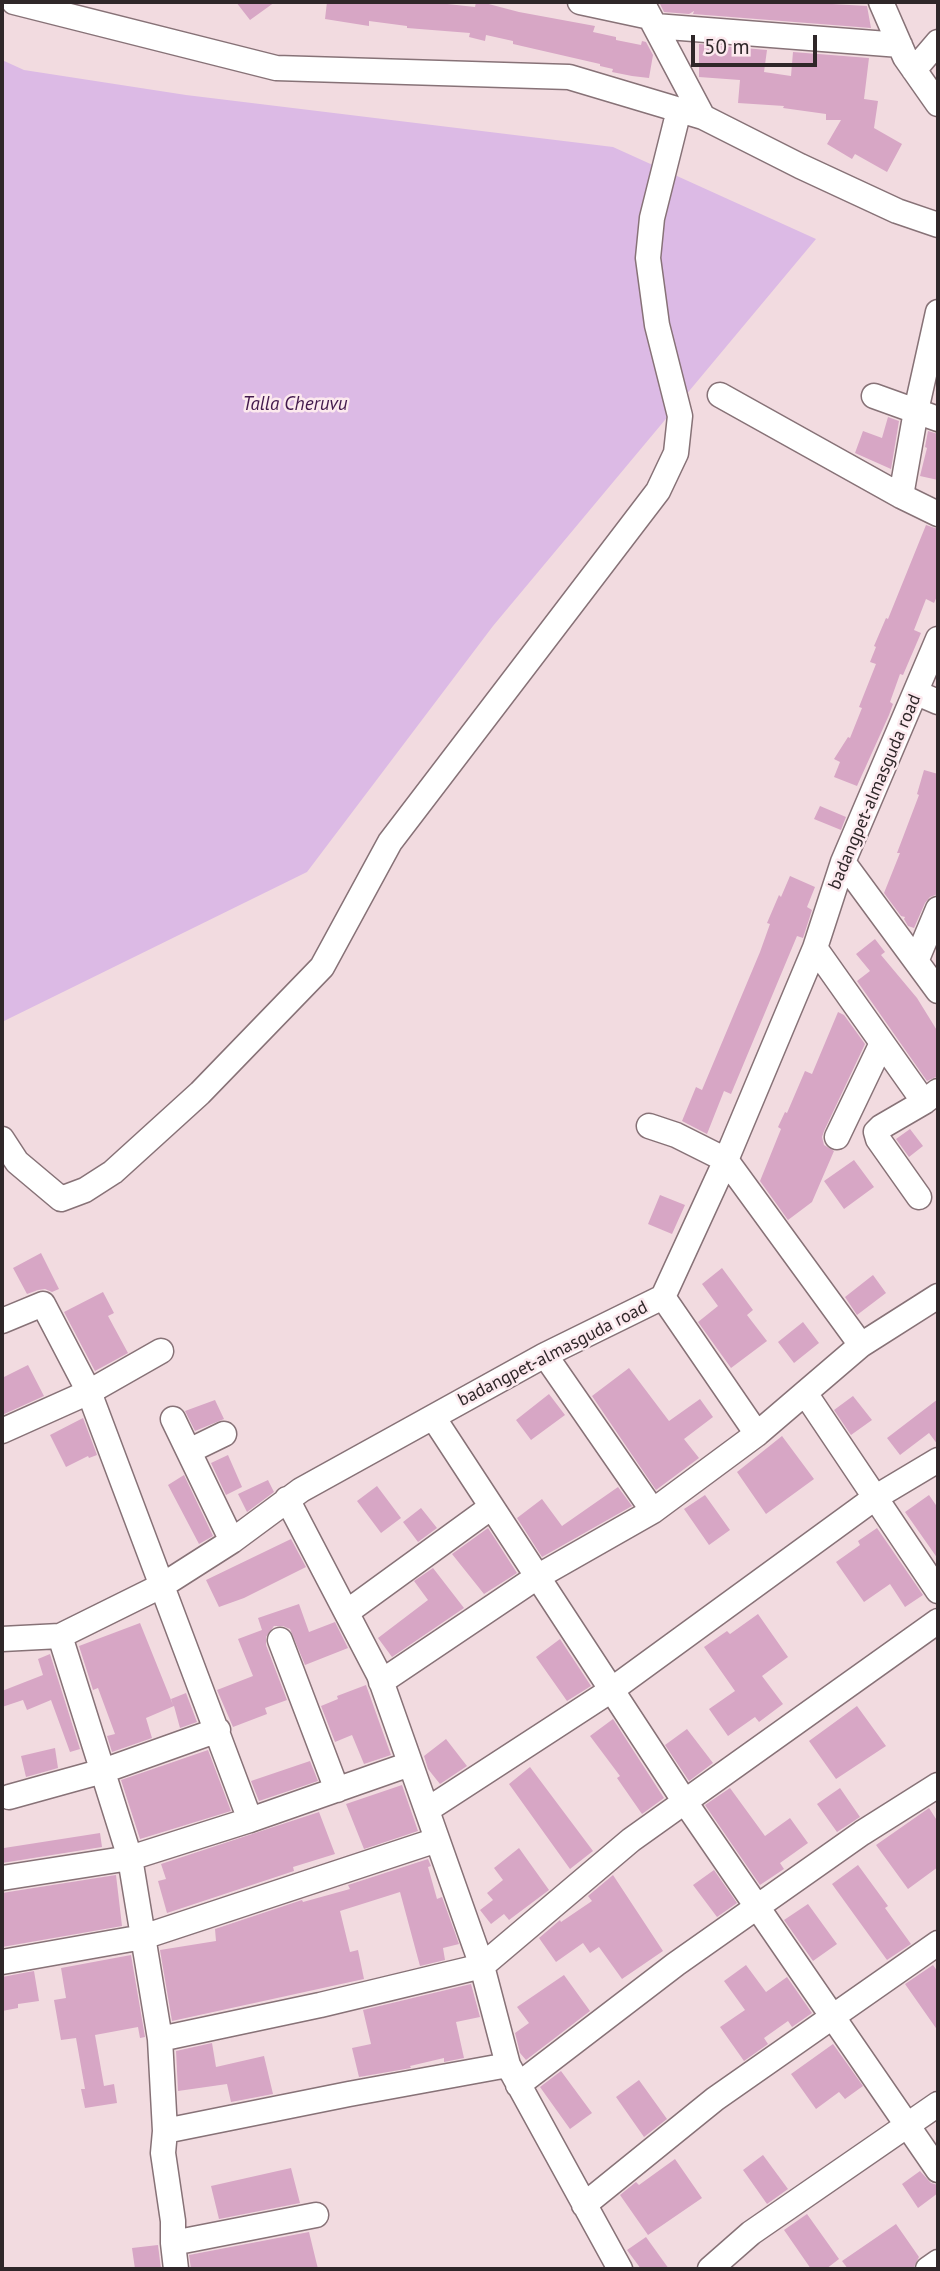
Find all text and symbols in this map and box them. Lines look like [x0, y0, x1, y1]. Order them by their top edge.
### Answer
scale bar [695, 21, 821, 65]
text: 50 m [704, 33, 750, 60]
water label: Talla Cheruvu [242, 394, 348, 416]
street label: badangpet-almasguda road [824, 691, 926, 893]
street label: badangpet-almasguda road [454, 1297, 652, 1411]

